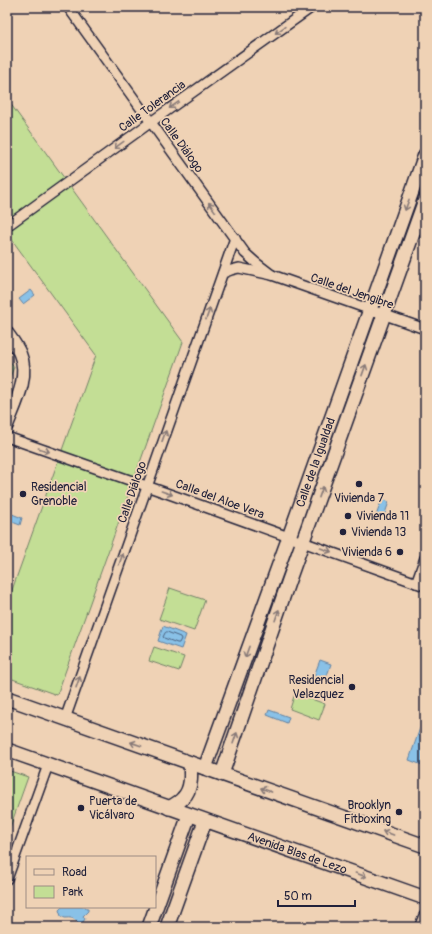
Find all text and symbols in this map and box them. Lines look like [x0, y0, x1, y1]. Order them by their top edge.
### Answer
one-way arrow [275, 26, 286, 34]
street label: Calle Tolerancia [116, 77, 189, 136]
one-way arrow [169, 101, 180, 109]
street label: Calle Diálogo [157, 115, 207, 176]
one-way arrow [113, 141, 124, 149]
one-way arrow [403, 199, 411, 211]
one-way arrow [208, 201, 216, 212]
street label: Calle del Jengibre [308, 270, 395, 313]
one-way arrow [205, 308, 213, 320]
one-way arrow [361, 363, 368, 376]
street label: Calle de la Igualdad [293, 416, 339, 509]
one-way arrow [161, 430, 169, 442]
one-way arrow [37, 447, 50, 454]
street label: Calle Diálogo [115, 459, 150, 525]
street label: Calle del Aloe Vera [173, 476, 267, 523]
marker: Vivienda 7 [354, 479, 364, 489]
place label: Residencial Grenoble [31, 480, 87, 509]
one-way arrow [317, 487, 325, 499]
marker: Residencial Grenoble [18, 489, 28, 499]
one-way arrow [160, 489, 172, 497]
place label: Vivienda 7 [334, 491, 385, 506]
place label: Vivienda 11 [356, 509, 409, 524]
marker: Vivienda 11 [343, 511, 353, 521]
place label: Vivienda 13 [351, 525, 406, 540]
marker: Vivienda 13 [338, 527, 348, 537]
place label: Vivienda 6 [341, 545, 392, 560]
one-way arrow [319, 547, 332, 554]
marker: Vivienda 6 [395, 547, 405, 557]
one-way arrow [118, 553, 125, 566]
one-way arrow [274, 608, 281, 621]
one-way arrow [242, 646, 250, 658]
place label: Residencial Velazquez [288, 673, 344, 702]
one-way arrow [75, 676, 82, 689]
marker: Residencial Velazquez [347, 682, 357, 692]
one-way arrow [231, 732, 239, 744]
one-way arrow [129, 740, 142, 747]
one-way arrow [259, 786, 272, 793]
place label: Puerta de Vicálvaro [89, 794, 137, 823]
place label: Brooklyn Fitboxing [344, 798, 391, 827]
marker: Puerta de Vicálvaro [76, 803, 86, 813]
marker: Brooklyn Fitboxing [394, 807, 404, 817]
street label: Avenida Blas de Lezo [245, 829, 349, 878]
one-way arrow [383, 829, 395, 837]
legend [26, 856, 156, 908]
text: Road [62, 865, 87, 880]
one-way arrow [354, 872, 366, 880]
scale bar [278, 882, 355, 908]
text: Park [62, 885, 83, 900]
text: 50 m [284, 889, 312, 904]

